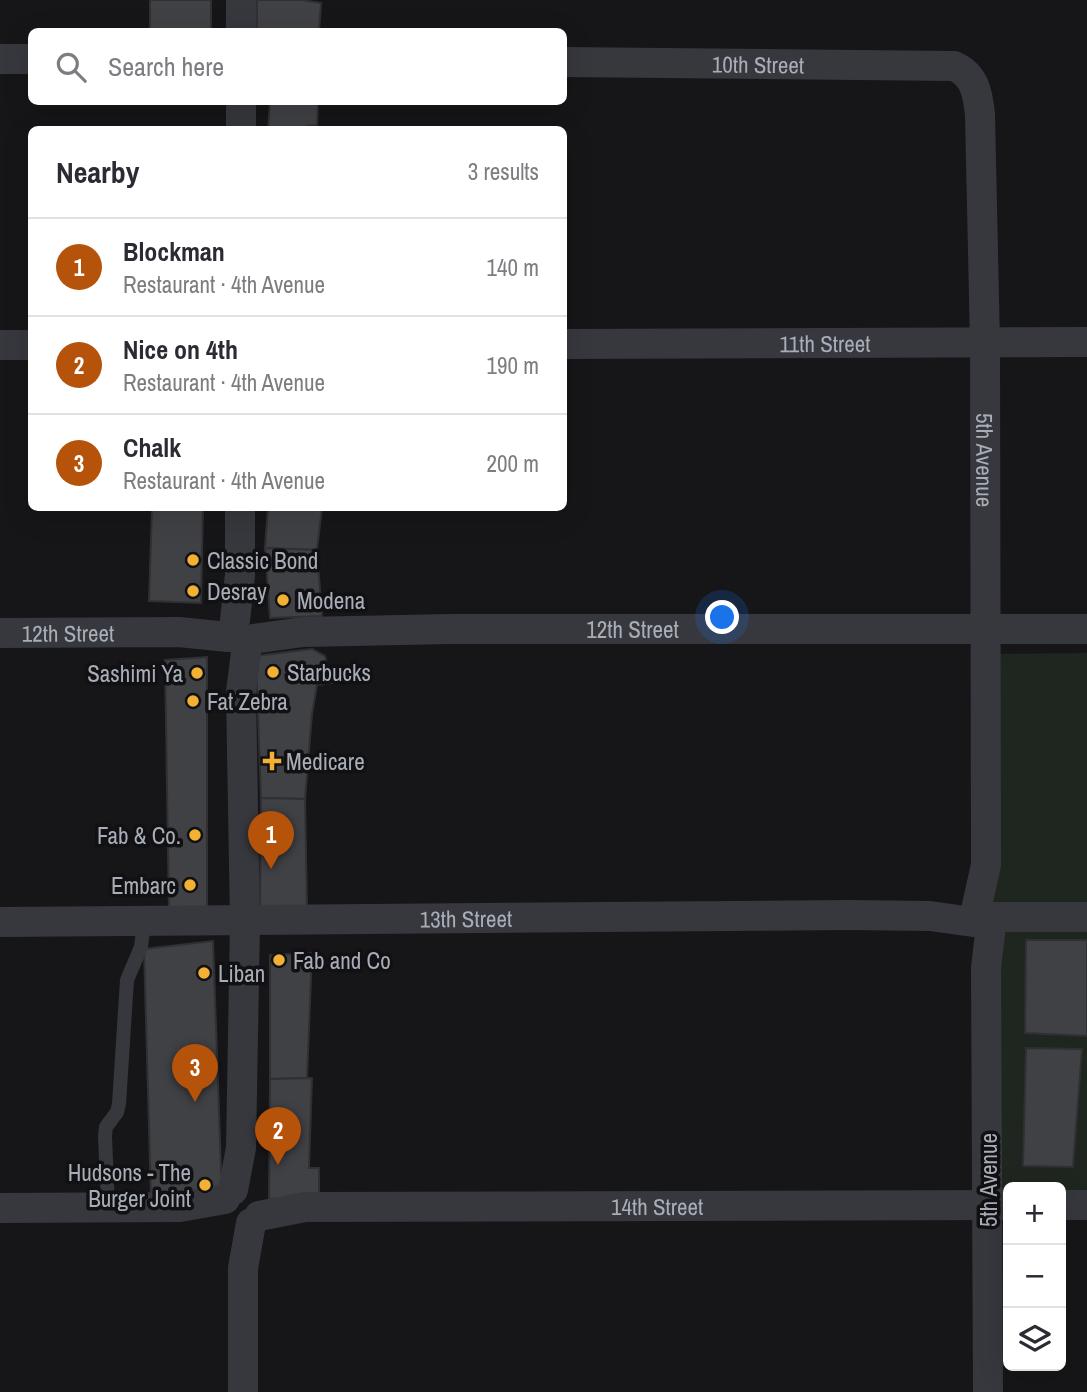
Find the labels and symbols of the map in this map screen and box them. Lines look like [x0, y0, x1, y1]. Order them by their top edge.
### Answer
street label: 10th Street [712, 48, 804, 80]
street label: 11th Street [779, 327, 871, 359]
street label: 5th Avenue [970, 413, 1001, 507]
place label: Classic Bond [207, 545, 318, 576]
marker: Classic Bond [185, 552, 201, 568]
place label: Desray [207, 576, 267, 607]
marker: Desray [185, 583, 201, 599]
place label: Modena [297, 585, 366, 616]
marker: Modena [275, 592, 291, 608]
your location [705, 600, 739, 634]
street label: 12th Street [586, 614, 679, 645]
street label: 12th Street [22, 617, 114, 648]
place label: Starbucks [287, 657, 371, 688]
place label: Sashimi Ya [87, 658, 184, 689]
marker: Starbucks [265, 664, 281, 680]
marker: Sashimi Ya [189, 665, 205, 681]
place label: Fat Zebra [207, 686, 288, 717]
marker: Fat Zebra [185, 693, 201, 709]
place label: Medicare [286, 746, 365, 777]
marker: Medicare [264, 753, 280, 769]
pin: 1 [248, 811, 294, 869]
place label: Fab & Co. [97, 820, 181, 851]
marker: Fab & Co. [187, 827, 203, 843]
place label: Embarc [111, 870, 176, 901]
marker: Embarc [182, 877, 198, 893]
street label: 13th Street [420, 902, 512, 934]
place label: Fab and Co [293, 945, 391, 976]
marker: Fab and Co [271, 952, 287, 968]
place label: Liban [218, 958, 265, 989]
marker: Liban [196, 965, 212, 981]
pin: 3 [172, 1044, 218, 1102]
pin: 2 [255, 1107, 301, 1165]
street label: 5th Avenue [973, 1133, 1004, 1227]
place label: Hudsons - The Burger Joint [68, 1157, 191, 1214]
marker: Hudsons - The Burger Joint [197, 1177, 213, 1193]
street label: 14th Street [611, 1190, 703, 1222]

